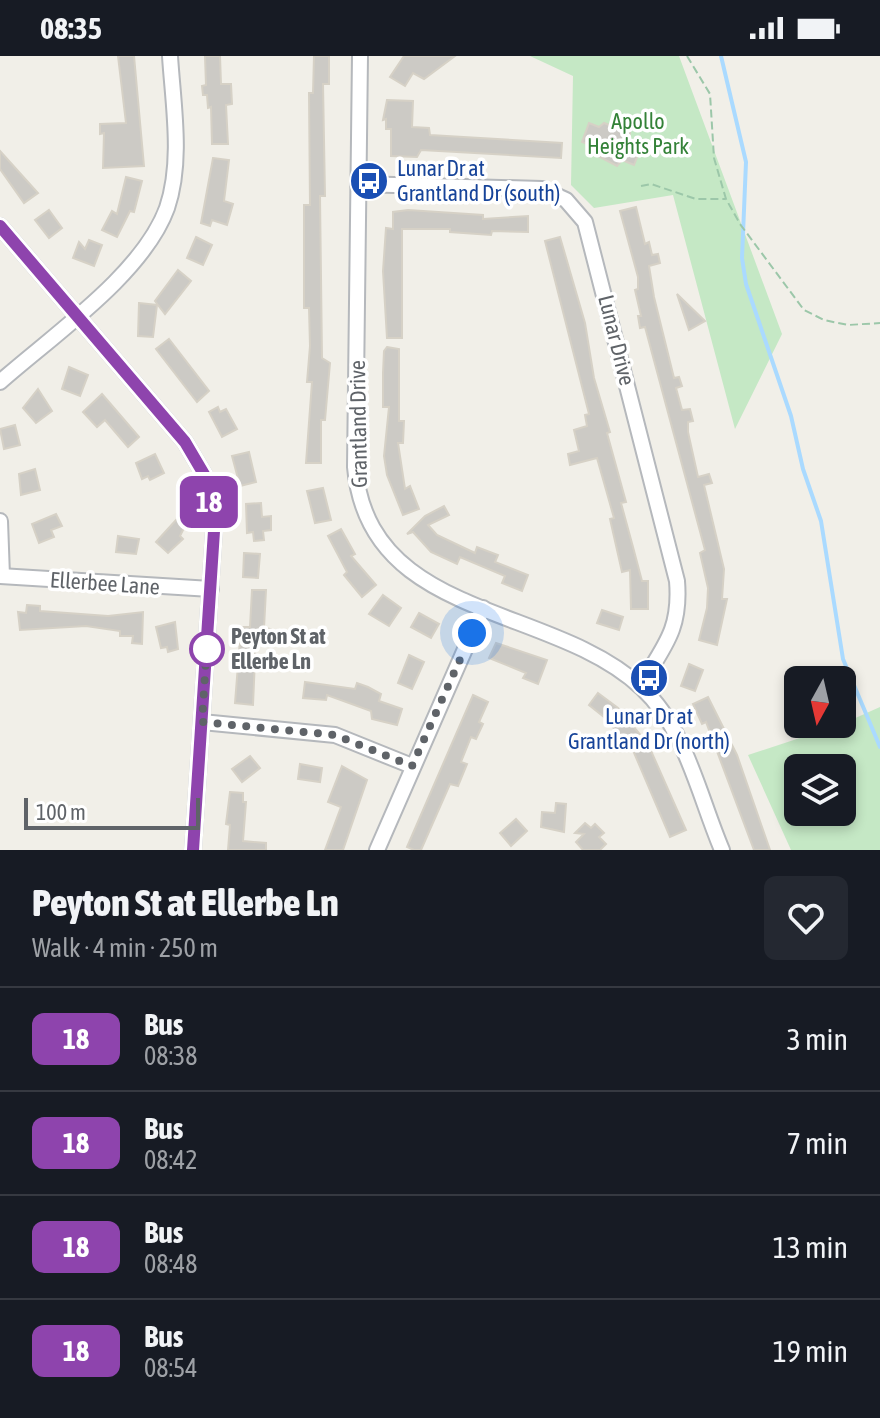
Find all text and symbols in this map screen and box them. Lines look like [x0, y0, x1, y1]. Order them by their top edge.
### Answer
text: 08:35 [40, 11, 102, 45]
park label: Apollo Heights Park [587, 108, 689, 159]
place label: Lunar Dr at Grantland Dr (south) [397, 155, 560, 206]
bus stop icon: Lunar Dr at Grantland Dr (south) [348, 160, 390, 202]
street label: Lunar Drive [593, 292, 641, 388]
street label: Grantland Drive [344, 360, 372, 488]
line badge: 18 [173, 476, 245, 528]
text: 18 [196, 486, 222, 518]
street label: Ellerbee Lane [49, 566, 161, 600]
your location [452, 613, 492, 653]
place label: Peyton St at Ellerbe Ln [231, 623, 326, 674]
marker: Peyton St at Ellerbe Ln [190, 632, 224, 666]
bus stop icon: Lunar Dr at Grantland Dr (north) [628, 657, 670, 699]
north arrow [784, 666, 856, 738]
map controls [784, 666, 856, 826]
place label: Lunar Dr at Grantland Dr (north) [568, 703, 730, 754]
button: layers [784, 754, 856, 826]
scale bar [24, 794, 200, 830]
text: 100 m [36, 799, 86, 825]
button: heart [764, 876, 848, 960]
text: Peyton St at Ellerbe Ln [32, 881, 339, 924]
text: Walk · 4 min · 250 m [32, 933, 218, 963]
text: Bus [144, 1007, 183, 1041]
text: 3 min [787, 1022, 848, 1056]
text: 18 [63, 1023, 89, 1055]
text: 08:38 [144, 1041, 198, 1071]
text: Bus [144, 1111, 183, 1145]
text: 7 min [787, 1126, 848, 1160]
text: 18 [63, 1127, 89, 1159]
text: 08:42 [144, 1145, 198, 1175]
text: Bus [144, 1215, 183, 1249]
text: 13 min [773, 1230, 848, 1264]
text: 18 [63, 1231, 89, 1263]
text: 08:48 [144, 1249, 198, 1279]
text: Bus [144, 1319, 183, 1353]
text: 19 min [773, 1334, 848, 1368]
text: 18 [63, 1335, 89, 1367]
text: 08:54 [144, 1353, 198, 1383]

